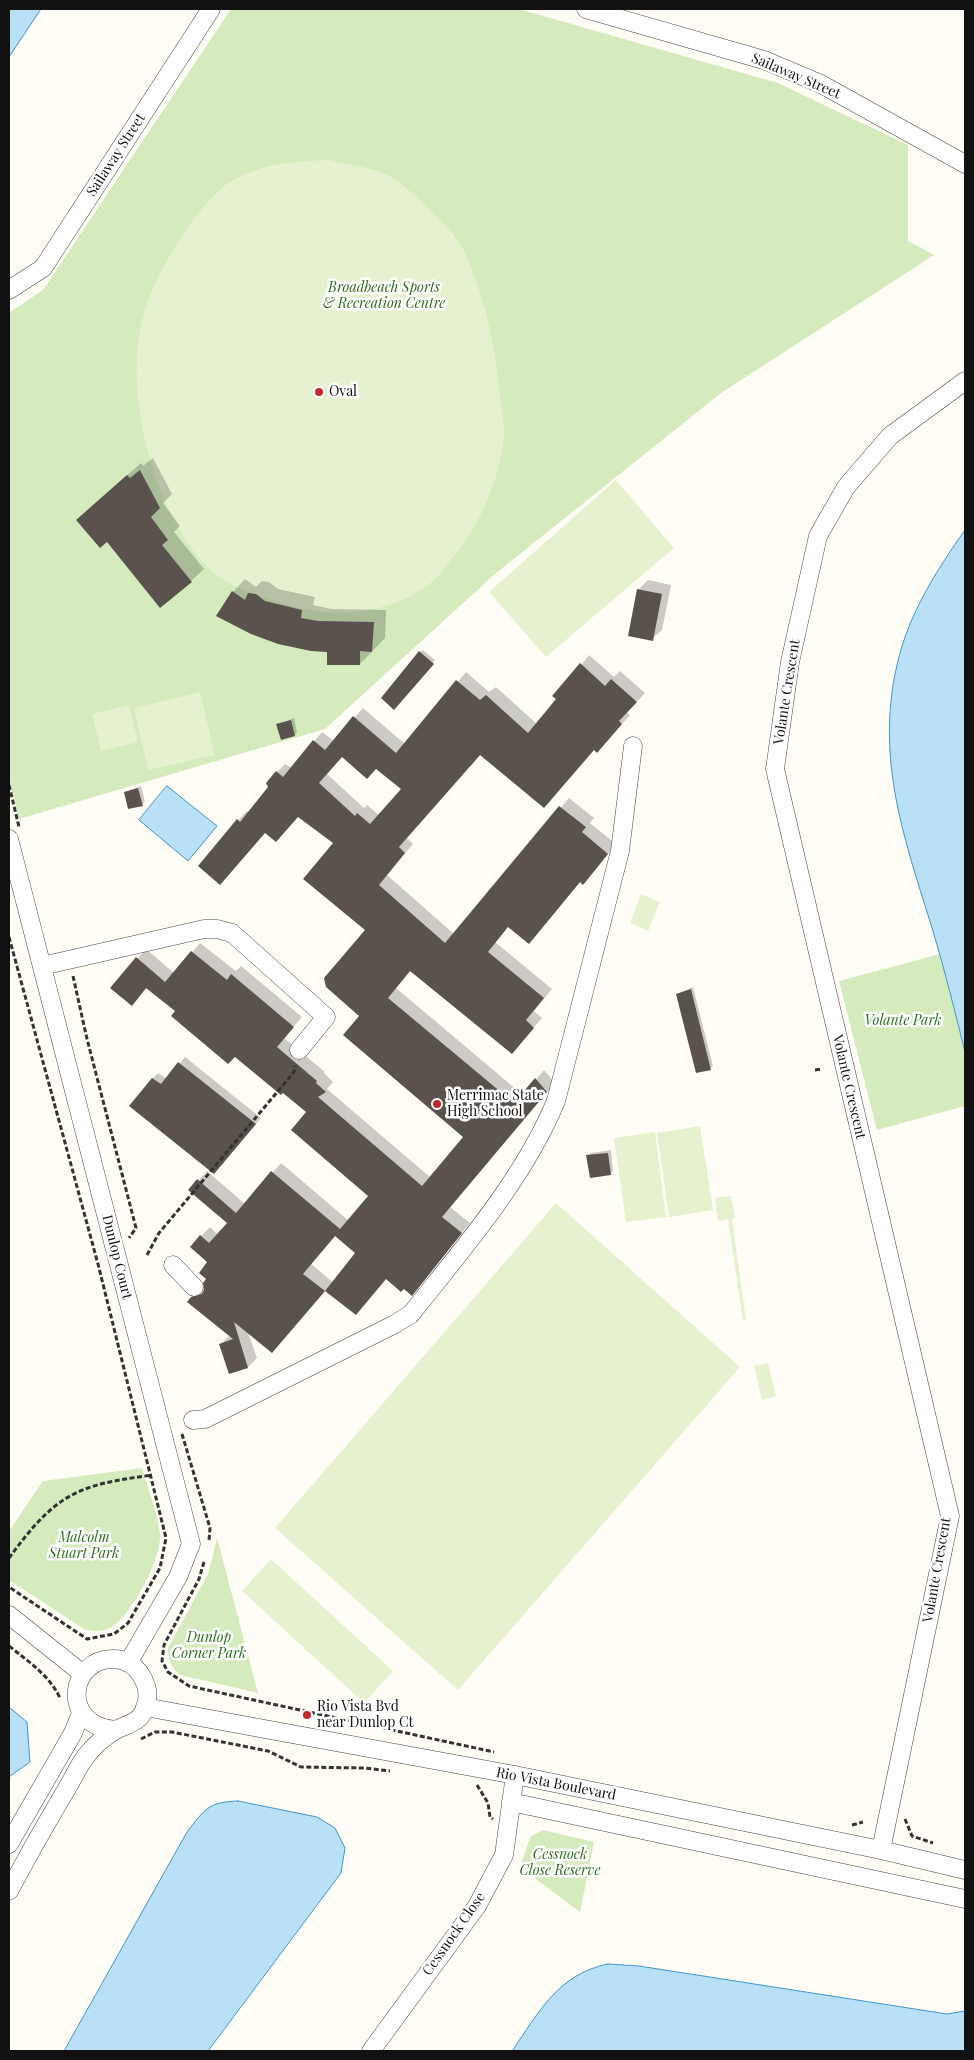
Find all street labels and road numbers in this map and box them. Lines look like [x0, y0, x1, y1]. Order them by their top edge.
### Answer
street label: Sailaway Street [749, 50, 843, 102]
street label: Sailaway Street [83, 110, 149, 200]
street label: Volante Crescent [770, 638, 804, 746]
street label: Volante Crescent [829, 1033, 869, 1141]
street label: Dunlop Court [98, 1213, 136, 1301]
street label: Volante Crescent [919, 1516, 955, 1624]
street label: Rio Vista Boulevard [495, 1764, 617, 1804]
street label: Cessnock Close [419, 1889, 489, 1979]

